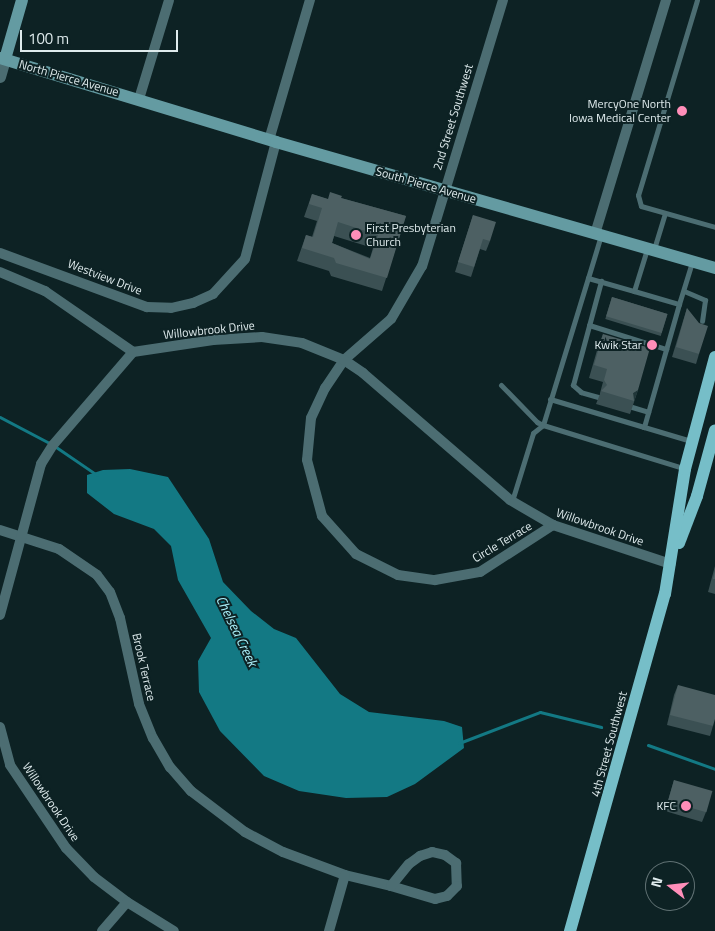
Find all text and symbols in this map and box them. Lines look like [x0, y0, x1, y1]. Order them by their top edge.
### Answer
scale bar [22, 20, 180, 52]
text: 100 m [28, 27, 69, 50]
street label: North Pierce Avenue [17, 57, 121, 99]
street label: 2nd Street Southwest [430, 62, 476, 172]
place label: MercyOne North Iowa Medical Center [569, 97, 671, 125]
marker: MercyOne North Iowa Medical Center [675, 104, 689, 118]
street label: South Pierce Avenue [374, 164, 478, 206]
place label: First Presbyterian Church [366, 221, 456, 249]
marker: First Presbyterian Church [350, 229, 362, 241]
street label: Westview Drive [66, 256, 144, 298]
street label: Willowbrook Drive [163, 318, 255, 342]
place label: Kwik Star [595, 338, 642, 352]
marker: Kwik Star [646, 339, 658, 351]
street label: Willowbrook Drive [554, 505, 646, 549]
street label: Circle Terrace [470, 519, 534, 565]
water label: Chelsea Creek [213, 593, 261, 669]
street label: Brook Terrace [129, 632, 159, 702]
street label: 4th Street Southwest [588, 690, 630, 798]
street label: Willowbrook Drive [19, 760, 83, 844]
place label: KFC [656, 799, 676, 813]
marker: KFC [680, 800, 692, 812]
north arrow [645, 861, 695, 911]
text: N [645, 874, 667, 890]

